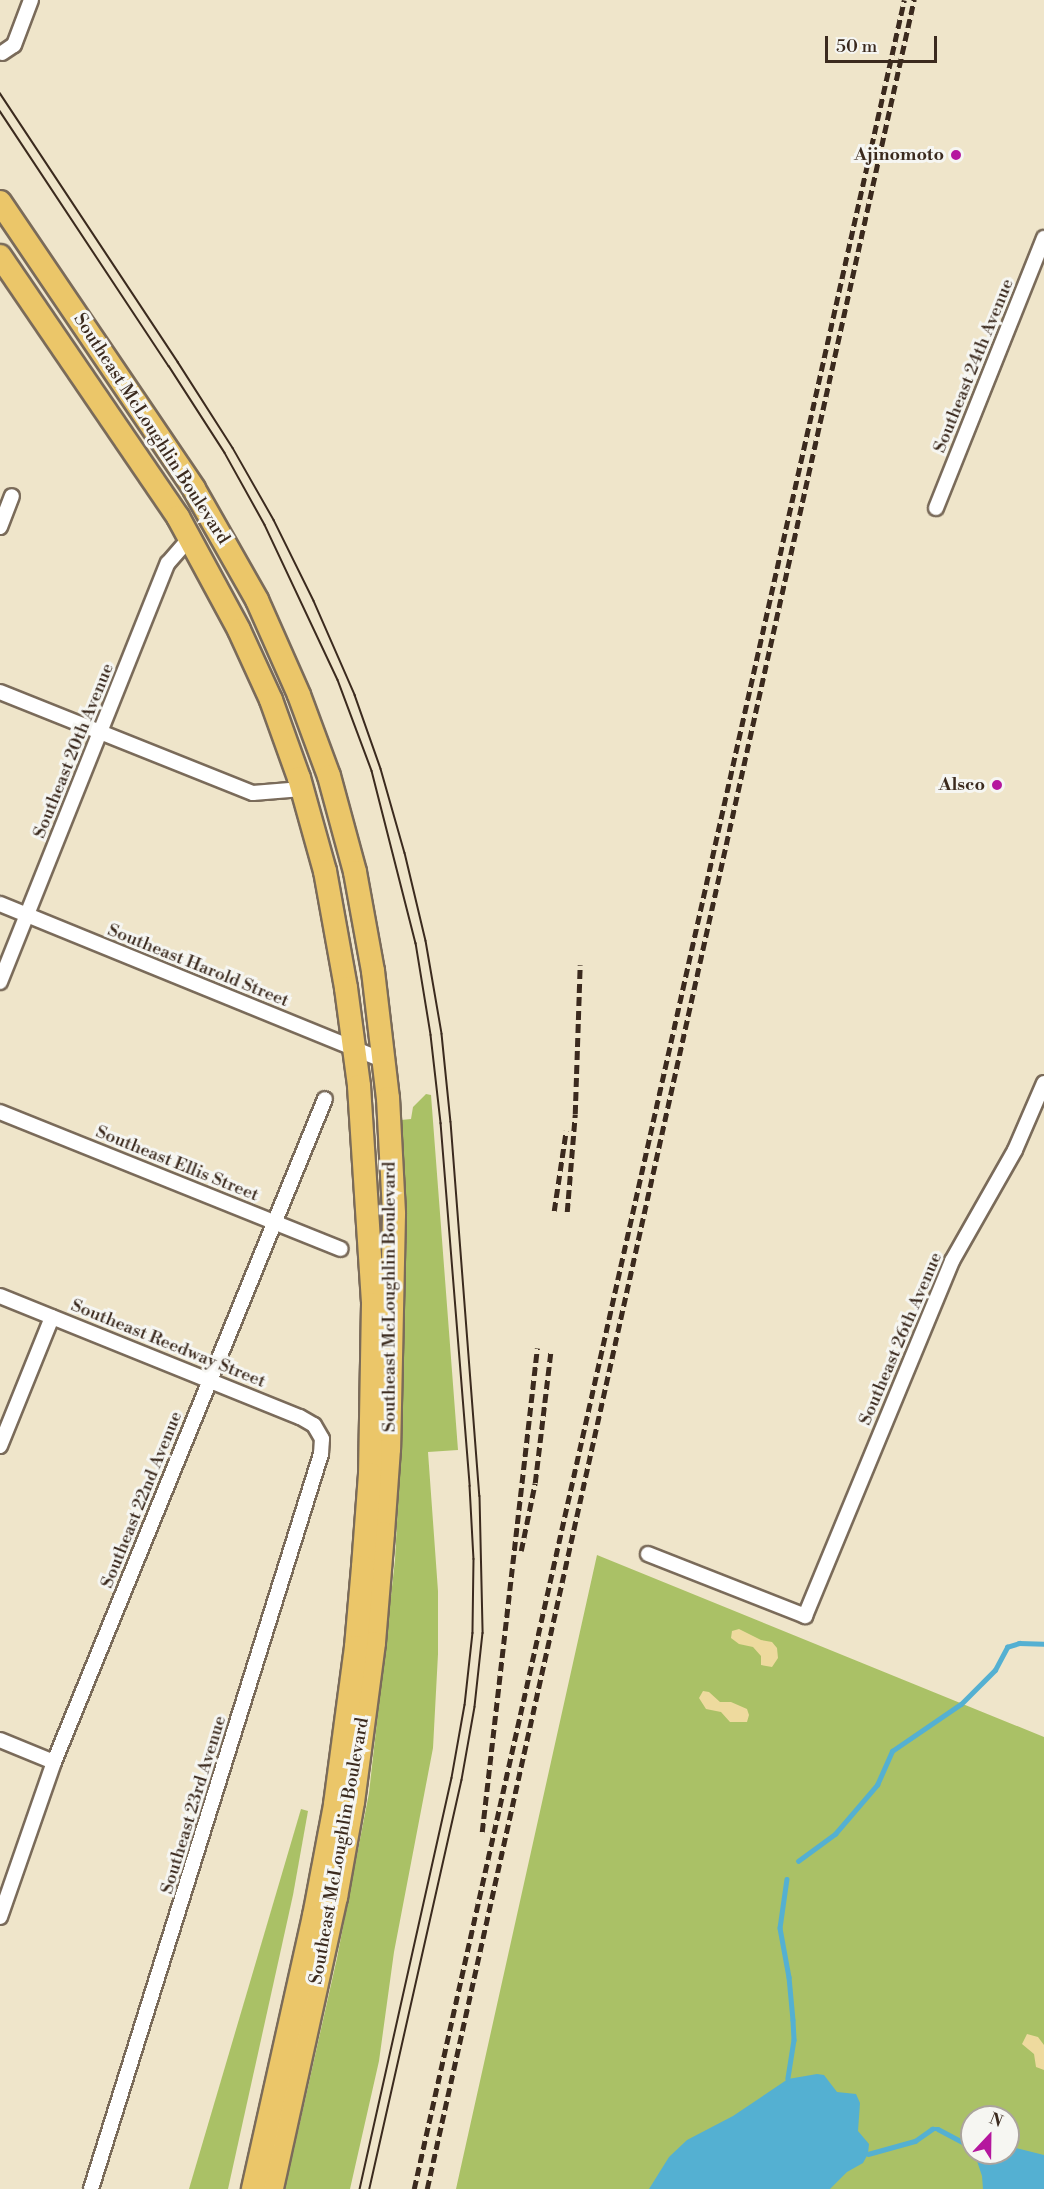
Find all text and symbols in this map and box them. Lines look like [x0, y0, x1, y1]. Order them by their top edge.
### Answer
scale bar [828, 24, 940, 62]
text: 50 m [836, 35, 877, 58]
place label: Ajinomoto [854, 144, 944, 166]
marker: Ajinomoto [949, 148, 963, 162]
street label: Southeast 24th Avenue [929, 276, 1019, 456]
street label: Southeast McLoughlin Boulevard [68, 310, 234, 548]
street label: Southeast 20th Avenue [29, 660, 119, 842]
place label: Alsco [939, 774, 985, 796]
marker: Alsco [990, 778, 1004, 792]
street label: Southeast Harold Street [104, 920, 292, 1012]
street label: Southeast Ellis Street [92, 1121, 262, 1207]
street label: Southeast McLoughlin Boulevard [379, 1162, 401, 1432]
street label: Southeast 26th Avenue [855, 1249, 947, 1429]
street label: Southeast Reedway Street [68, 1295, 268, 1393]
street label: Southeast 22nd Avenue [97, 1408, 187, 1592]
street label: Southeast 23rd Avenue [157, 1713, 231, 1897]
street label: Southeast McLoughlin Boulevard [306, 1716, 374, 1986]
north arrow [960, 2105, 1020, 2165]
text: N [986, 2109, 1006, 2132]

